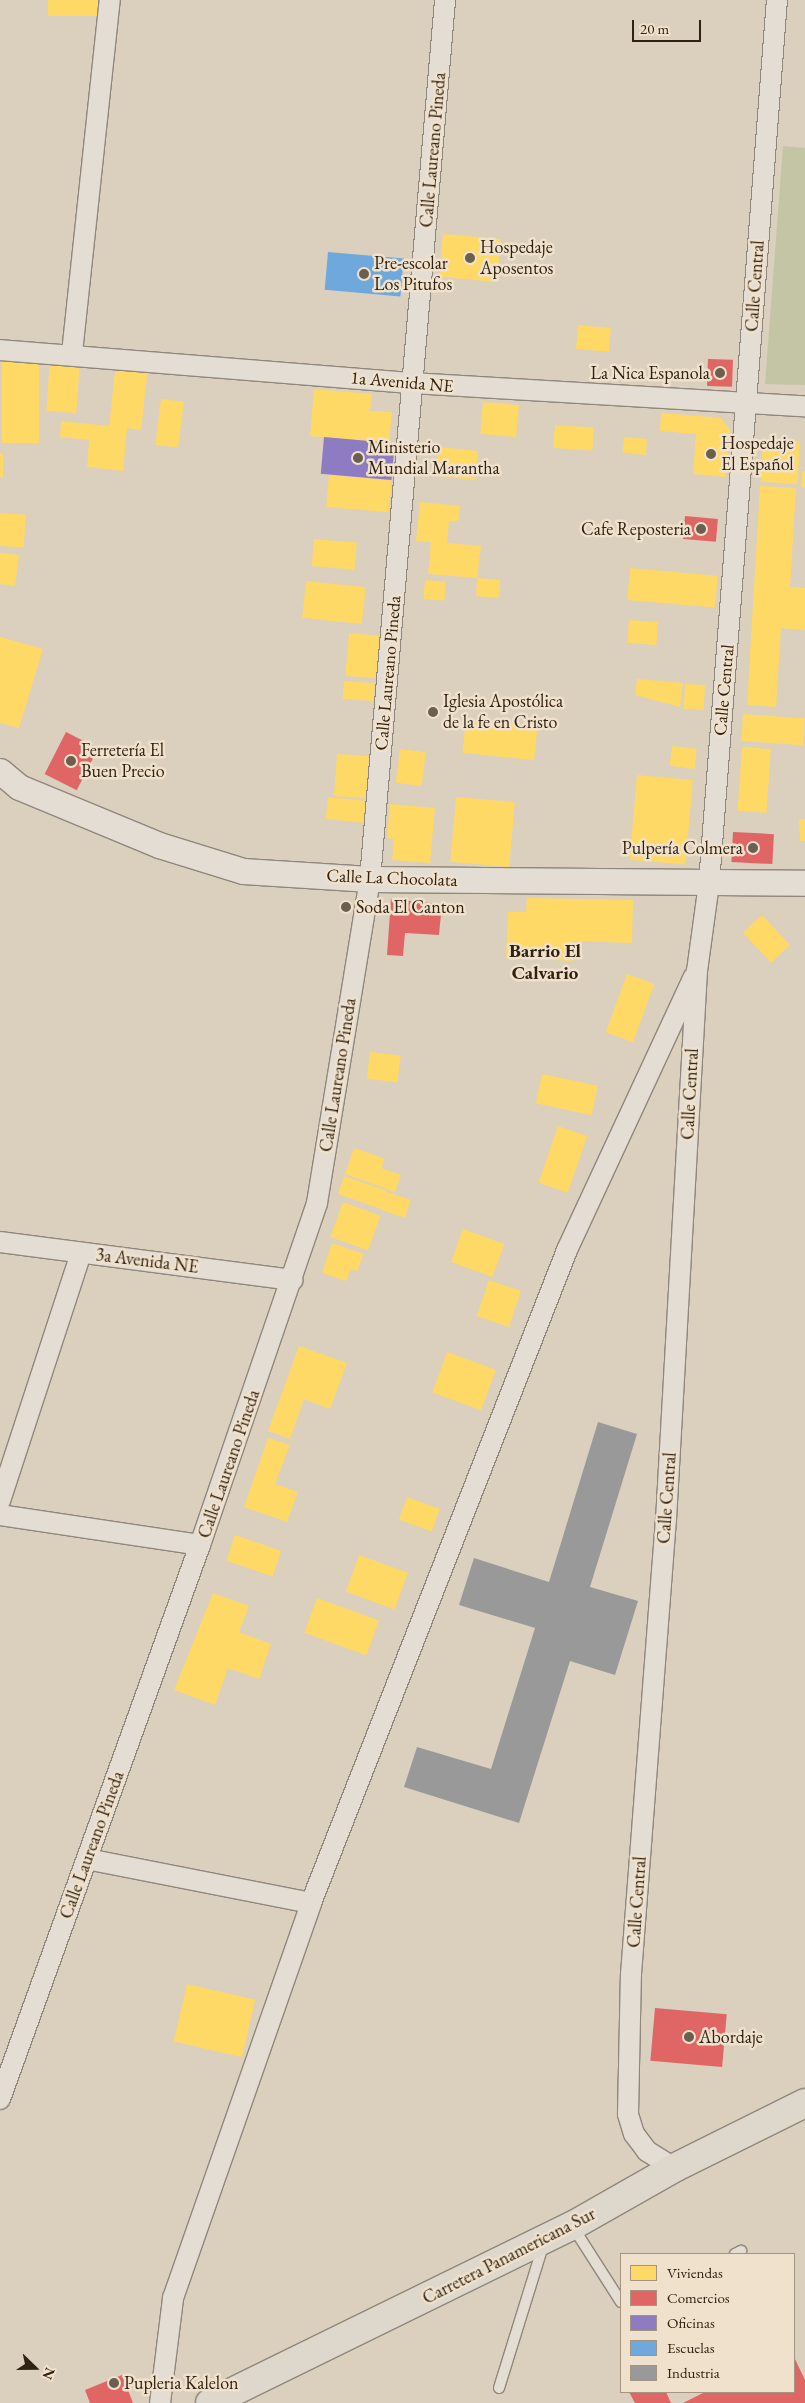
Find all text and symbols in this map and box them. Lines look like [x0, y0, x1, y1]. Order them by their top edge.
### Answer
scale bar [635, 10, 704, 42]
text: 20 m [640, 19, 669, 38]
street label: Calle Laureano Pineda [415, 72, 451, 228]
place label: Hospedaje Aposentos [480, 237, 553, 280]
street label: Calle Central [741, 240, 769, 332]
marker: Hospedaje Aposentos [464, 252, 476, 264]
place label: Pre-escolar Los Pitufos [374, 253, 452, 296]
marker: Pre-escolar Los Pitufos [358, 268, 370, 280]
place label: La Nica Espanola [590, 362, 710, 384]
street label: 1a Avenida NE [350, 367, 454, 397]
marker: La Nica Espanola [714, 367, 726, 379]
place label: Hospedaje El Español [721, 433, 794, 476]
place label: Ministerio Mundial Marantha [368, 437, 500, 479]
marker: Hospedaje El Español [705, 448, 717, 460]
marker: Ministerio Mundial Marantha [352, 452, 364, 464]
place label: Cafe Reposteria [581, 518, 691, 540]
marker: Cafe Reposteria [695, 523, 707, 535]
street label: Calle Laureano Pineda [370, 595, 406, 751]
street label: Calle Central [709, 643, 739, 737]
place label: Iglesia Apostólica de la fe en Cristo [443, 691, 563, 734]
marker: Iglesia Apostólica de la fe en Cristo [427, 706, 439, 718]
place label: Ferretería El Buen Precio [81, 740, 165, 782]
marker: Ferretería El Buen Precio [65, 755, 77, 767]
place label: Pulpería Colmera [622, 837, 743, 859]
marker: Pulpería Colmera [747, 842, 759, 854]
street label: Calle La Chocolata [326, 865, 458, 891]
place label: Soda El Canton [356, 896, 465, 918]
marker: Soda El Canton [340, 901, 352, 913]
district label: Barrio El Calvario [509, 940, 581, 984]
street label: Calle Laureano Pineda [315, 996, 361, 1154]
street label: Calle Central [677, 1048, 703, 1140]
street label: 3a Avenida NE [94, 1244, 200, 1278]
street label: Calle Laureano Pineda [193, 1387, 265, 1541]
street label: Calle Central [653, 1452, 681, 1544]
street label: Calle Laureano Pineda [55, 1768, 129, 1922]
street label: Calle Central [623, 1856, 651, 1948]
place label: Abordaje [699, 2026, 763, 2048]
marker: Abordaje [683, 2031, 695, 2043]
street label: Carretera Panamericana Sur [419, 2203, 599, 2309]
legend [620, 2253, 795, 2393]
text: Viviendas [667, 2263, 723, 2282]
text: Comercios [667, 2288, 730, 2307]
text: Oficinas [667, 2313, 715, 2332]
text: Escuelas [667, 2338, 715, 2357]
north arrow [10, 2343, 60, 2393]
text: Industria [667, 2363, 720, 2382]
text: N [38, 2365, 59, 2382]
place label: Pupleria Kalelon [124, 2372, 239, 2394]
marker: Pupleria Kalelon [108, 2377, 120, 2389]

